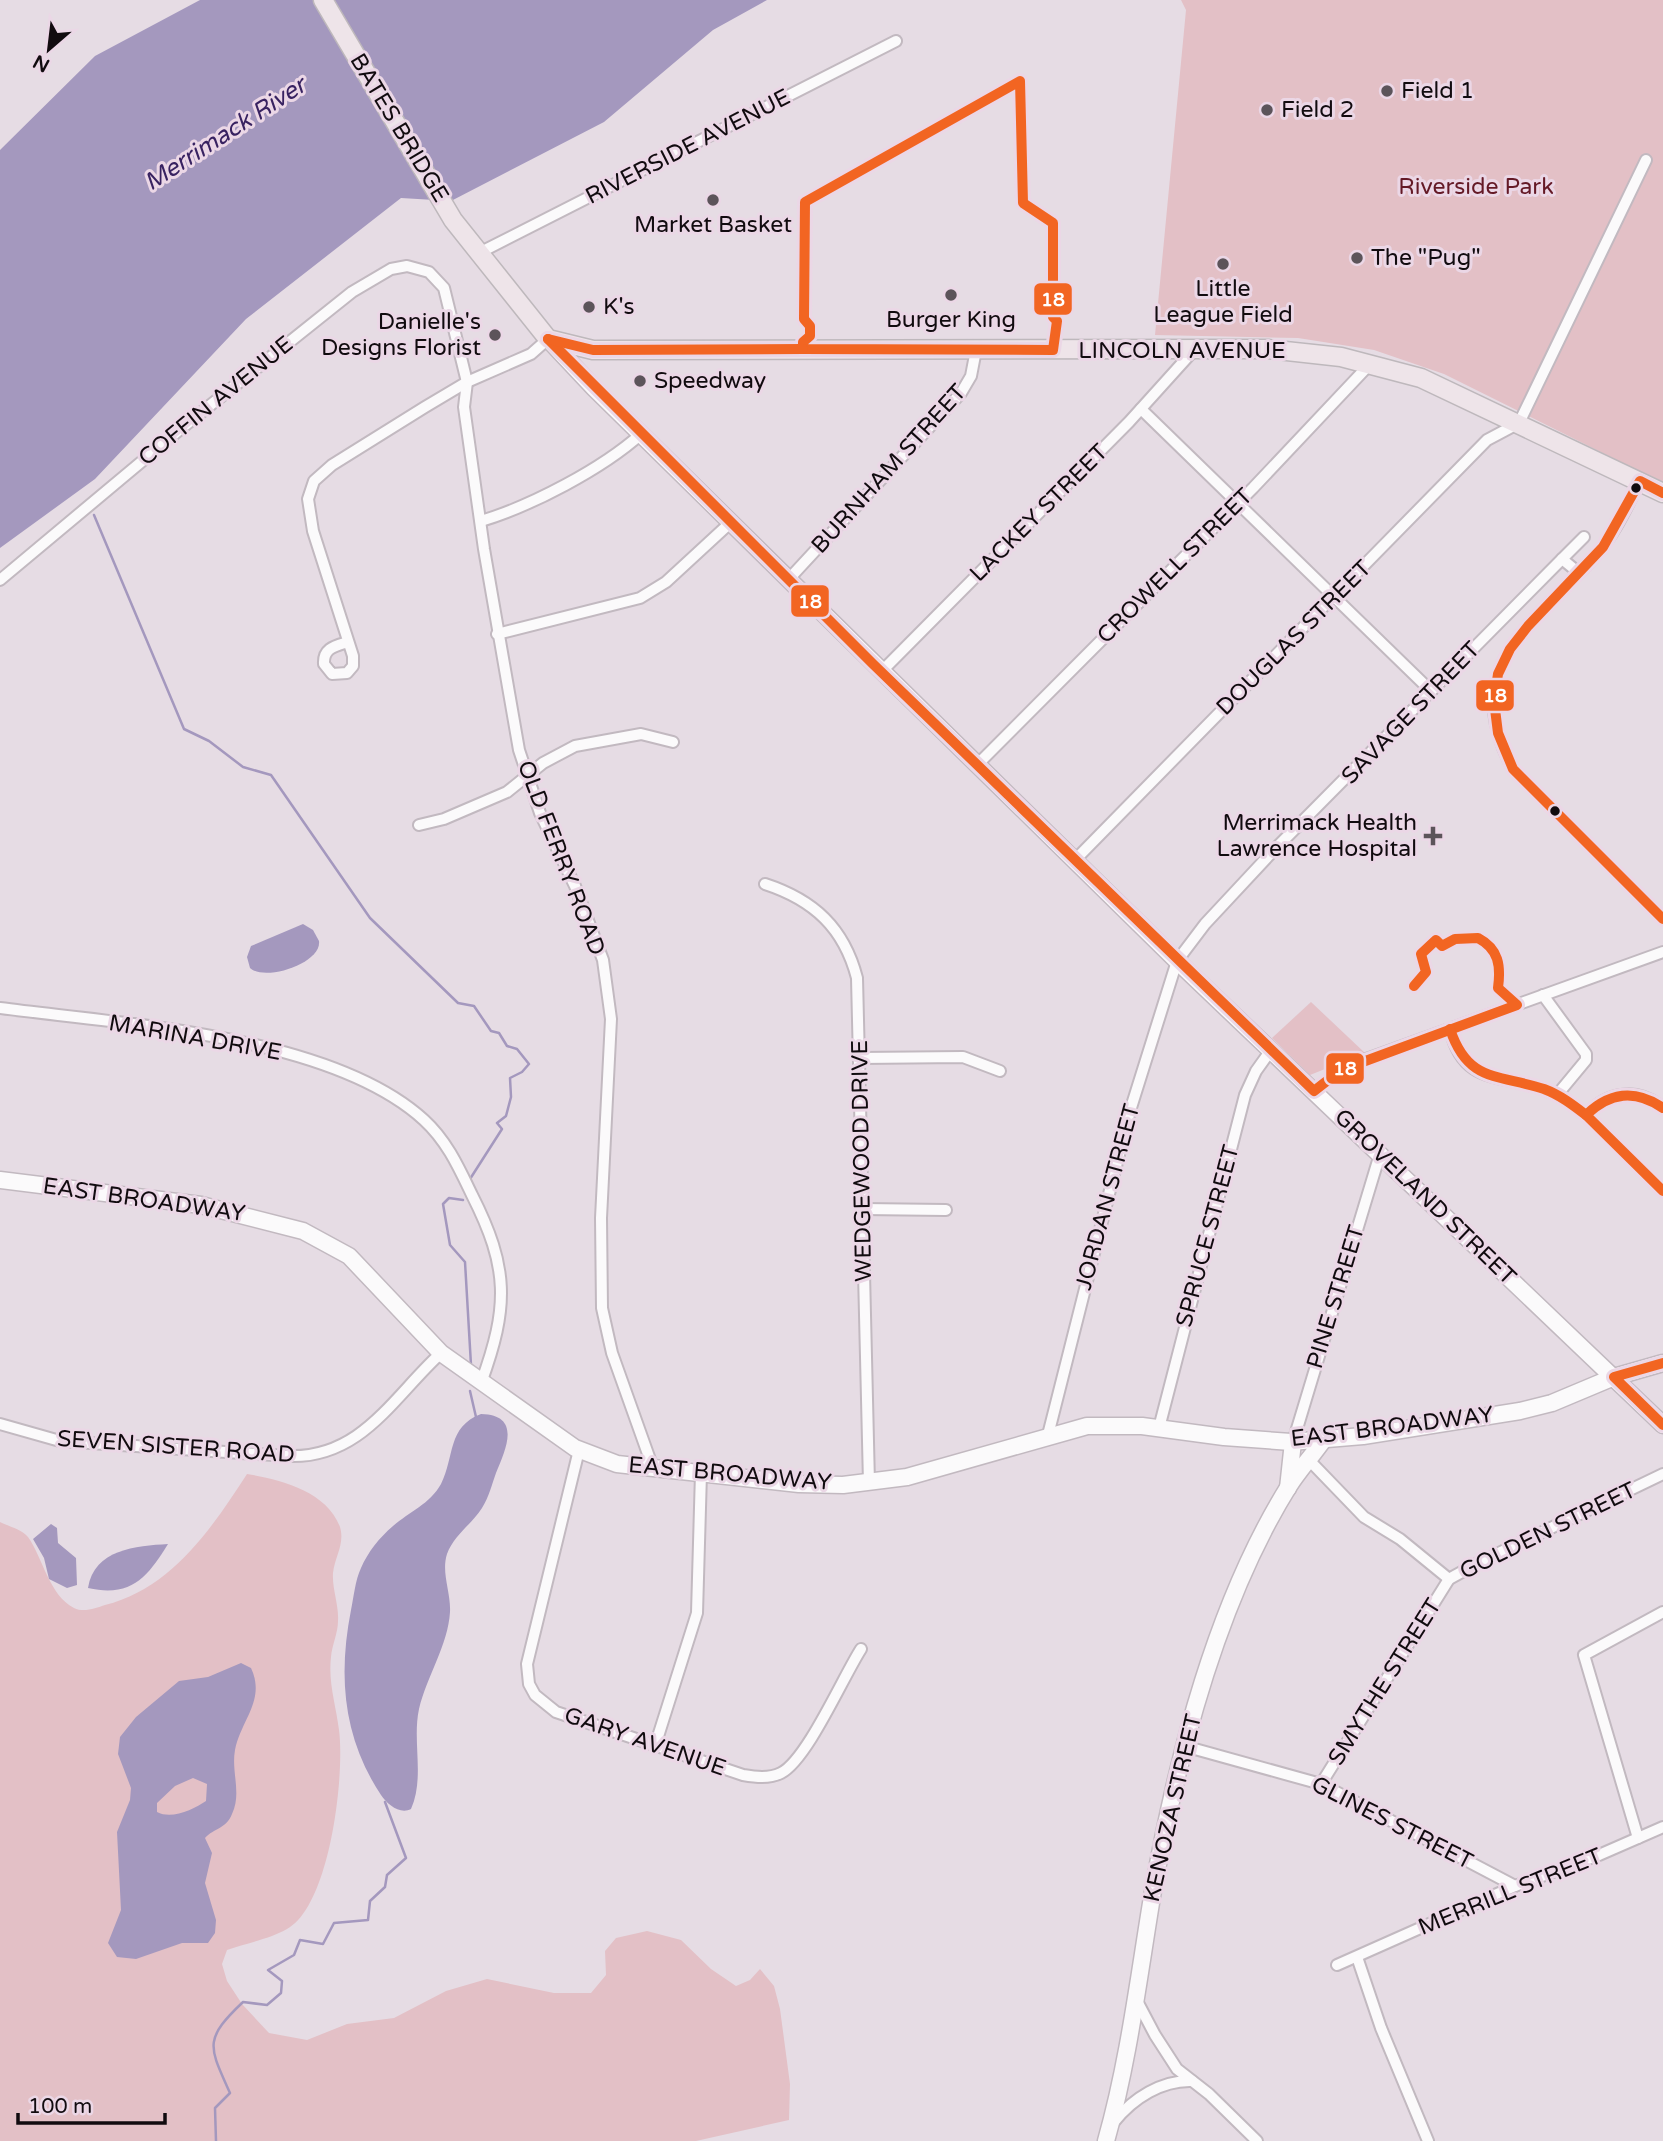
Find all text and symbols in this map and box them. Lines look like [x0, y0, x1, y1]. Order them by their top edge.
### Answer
north arrow [14, 14, 84, 84]
street label: BATES BRIDGE [344, 48, 454, 208]
text: N [30, 50, 53, 76]
water label: Merrimack River [139, 69, 314, 197]
place label: Field 1 [1401, 77, 1474, 105]
street label: RIVERSIDE AVENUE [581, 83, 795, 211]
marker: Field 1 [1379, 83, 1395, 99]
place label: Field 2 [1281, 96, 1354, 124]
marker: Field 2 [1259, 102, 1275, 118]
park label: Riverside Park [1398, 173, 1554, 201]
marker: Market Basket [705, 192, 721, 208]
place label: Market Basket [634, 211, 792, 239]
place label: The "Pug" [1371, 244, 1481, 272]
marker: The "Pug" [1349, 250, 1365, 266]
marker: Little League Field [1215, 256, 1231, 272]
place label: Little League Field [1153, 275, 1293, 329]
line badge: 18 [1033, 282, 1073, 316]
marker: Burger King [943, 287, 959, 303]
text: 18 [1041, 289, 1065, 311]
place label: K's [603, 293, 635, 321]
marker: K's [581, 299, 597, 315]
place label: Burger King [886, 306, 1016, 334]
place label: Danielle's Designs Florist [321, 308, 481, 362]
marker: Danielle's Designs Florist [487, 327, 503, 343]
street label: COFFIN AVENUE [133, 330, 299, 472]
street label: LINCOLN AVENUE [1078, 337, 1286, 365]
place label: Speedway [654, 367, 766, 395]
marker: Speedway [632, 373, 648, 389]
street label: BURNHAM STREET [806, 379, 972, 559]
street label: LACKEY STREET [964, 438, 1114, 588]
unlabelled marker [1629, 481, 1643, 495]
street label: CROWELL STREET [1091, 482, 1259, 650]
street label: DOUGLAS STREET [1211, 555, 1377, 721]
line badge: 18 [790, 584, 830, 618]
text: 18 [798, 591, 822, 613]
street label: SAVAGE STREET [1336, 636, 1486, 790]
line badge: 18 [1475, 679, 1515, 712]
text: 18 [1483, 685, 1507, 707]
street label: OLD FERRY ROAD [511, 757, 611, 959]
unlabelled marker [1548, 804, 1562, 818]
place label: Merrimack Health Lawrence Hospital [1216, 809, 1417, 863]
marker: Merrimack Health Lawrence Hospital [1423, 826, 1443, 846]
street label: MARINA DRIVE [107, 1009, 283, 1067]
street label: WEDGEWOOD DRIVE [846, 1040, 878, 1282]
line badge: 18 [1325, 1052, 1365, 1085]
text: 18 [1333, 1058, 1357, 1080]
street label: JORDAN STREET [1070, 1101, 1146, 1293]
street label: GROVELAND STREET [1328, 1103, 1522, 1291]
street label: SPRUCE STREET [1170, 1142, 1246, 1330]
street label: EAST BROADWAY [41, 1172, 247, 1228]
street label: PINE STREET [1301, 1222, 1371, 1372]
street label: EAST BROADWAY [1289, 1401, 1495, 1453]
street label: SEVEN SISTER ROAD [56, 1425, 296, 1469]
street label: EAST BROADWAY [627, 1451, 833, 1497]
street label: GOLDEN STREET [1455, 1476, 1641, 1586]
street label: SMYTHE STREET [1322, 1594, 1448, 1770]
street label: GARY AVENUE [561, 1701, 729, 1783]
street label: KENOZA STREET [1138, 1711, 1208, 1905]
street label: GLINES STREET [1307, 1770, 1477, 1876]
street label: MERRILL STREET [1414, 1842, 1606, 1942]
scale bar [18, 2082, 164, 2126]
text: 100 m [28, 2094, 92, 2119]

